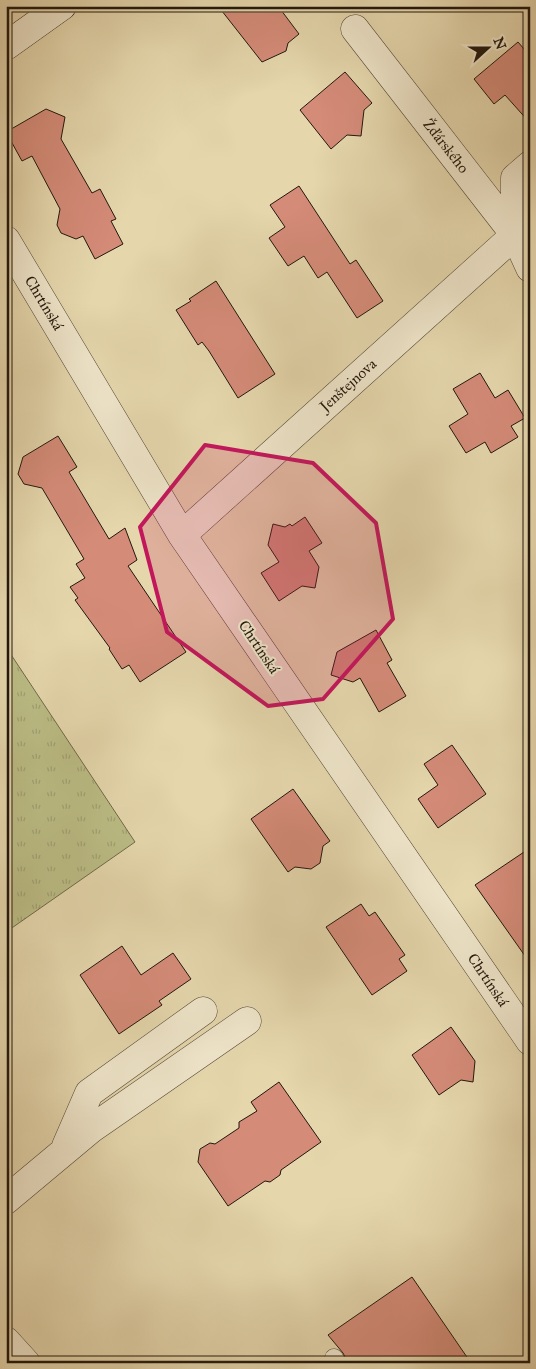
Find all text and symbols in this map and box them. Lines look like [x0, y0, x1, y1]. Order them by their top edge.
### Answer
north arrow [464, 22, 514, 72]
text: N [490, 35, 510, 52]
street label: Žďárského [419, 115, 474, 177]
street label: Chrtínská [21, 272, 68, 334]
street label: Jenštejnova [314, 354, 381, 417]
street label: Chrtínská [235, 617, 284, 678]
street label: Chrtínská [464, 950, 513, 1011]

